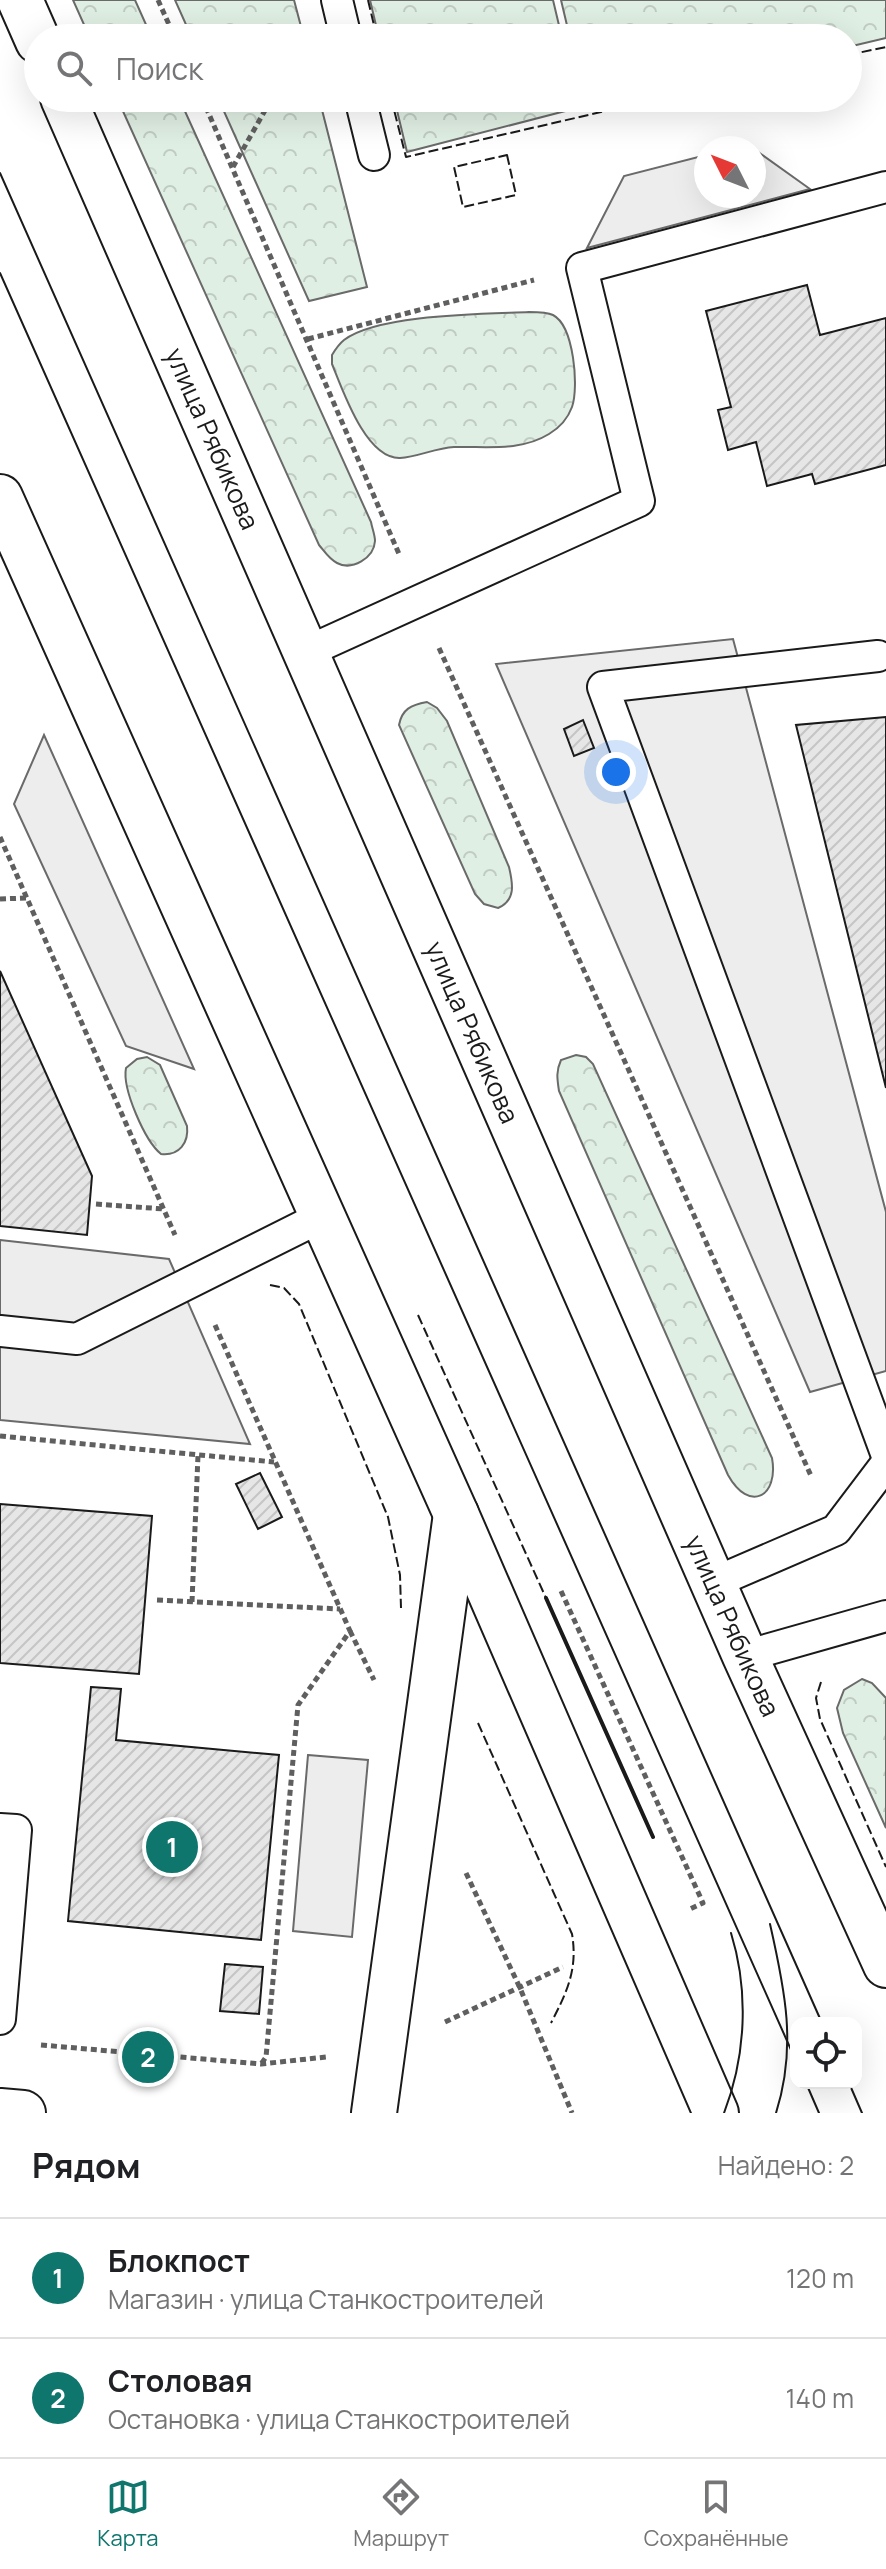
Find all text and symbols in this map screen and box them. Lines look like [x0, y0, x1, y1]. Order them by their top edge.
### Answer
search box [24, 24, 862, 112]
icon: search [52, 46, 96, 90]
text: Поиск [116, 48, 203, 89]
north arrow [694, 136, 766, 208]
street label: улица Рябикова [157, 342, 269, 535]
your location [596, 752, 636, 792]
street label: улица Рябикова [417, 935, 529, 1129]
street label: улица Рябикова [677, 1529, 789, 1722]
pin: 1 [146, 1817, 198, 1877]
map controls [790, 2017, 862, 2089]
button: locate [790, 2017, 862, 2089]
pin: 2 [122, 2027, 174, 2087]
text: Рядом [32, 2142, 141, 2188]
text: Найдено: 2 [718, 2147, 854, 2183]
text: Блокпост [108, 2240, 250, 2281]
text: 1 [52, 2260, 64, 2296]
text: 120 m [786, 2260, 854, 2296]
text: Магазин · улица Станкостроителей [108, 2281, 544, 2317]
text: Столовая [108, 2360, 253, 2401]
text: 2 [50, 2380, 66, 2416]
text: 140 m [785, 2380, 854, 2416]
text: Остановка · улица Станкостроителей [108, 2401, 570, 2437]
tab: Карта [97, 2475, 159, 2553]
tab: Маршрут [353, 2475, 449, 2553]
tab: Сохранённые [644, 2475, 789, 2553]

